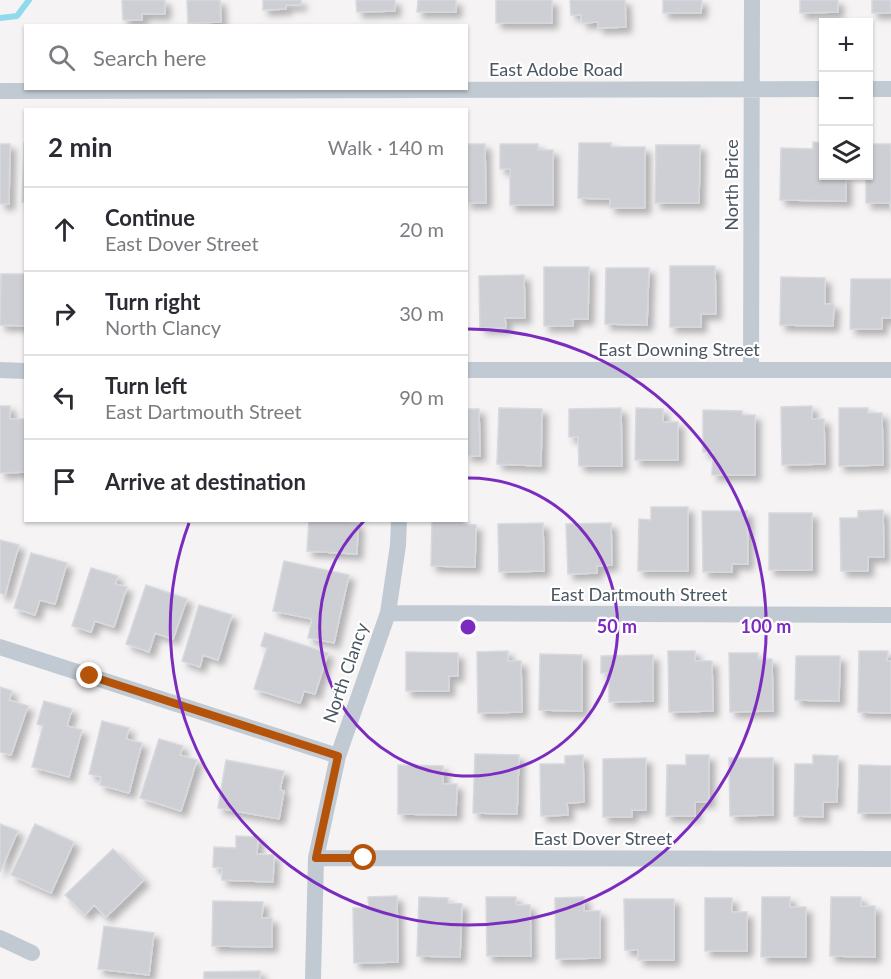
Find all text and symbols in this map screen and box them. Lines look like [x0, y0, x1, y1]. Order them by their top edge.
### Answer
map controls [819, 18, 873, 180]
button: + [819, 18, 873, 72]
search box [24, 24, 468, 90]
icon: search [45, 41, 78, 74]
text: Search here [93, 44, 206, 71]
street label: East Adobe Road [489, 58, 623, 80]
button: − [819, 72, 873, 126]
button: layers [819, 126, 873, 180]
text: 2 min [48, 131, 112, 163]
text: Walk · 140 m [328, 135, 444, 159]
street label: North Brice [720, 139, 742, 231]
text: Continue [105, 204, 195, 231]
icon: ahead [48, 213, 81, 246]
text: 20 m [399, 217, 444, 241]
text: East Dover Street [105, 231, 259, 255]
text: Turn right [105, 288, 200, 315]
icon: right [48, 297, 81, 330]
text: 30 m [399, 301, 444, 325]
text: North Clancy [105, 315, 221, 339]
street label: East Downing Street [598, 338, 760, 360]
text: Turn left [105, 372, 187, 399]
icon: left [48, 381, 81, 414]
text: 90 m [399, 385, 444, 409]
text: East Dartmouth Street [105, 399, 302, 423]
icon: arrive [48, 465, 81, 498]
text: Arrive at destination [105, 468, 306, 495]
street label: East Dartmouth Street [550, 583, 728, 605]
text: 50 m [597, 615, 637, 637]
text: 100 m [741, 615, 791, 637]
centre of rings [458, 617, 478, 637]
street label: North Clancy [318, 619, 373, 726]
route end [76, 662, 102, 688]
street label: East Dover Street [534, 827, 673, 849]
route start [350, 844, 376, 870]

